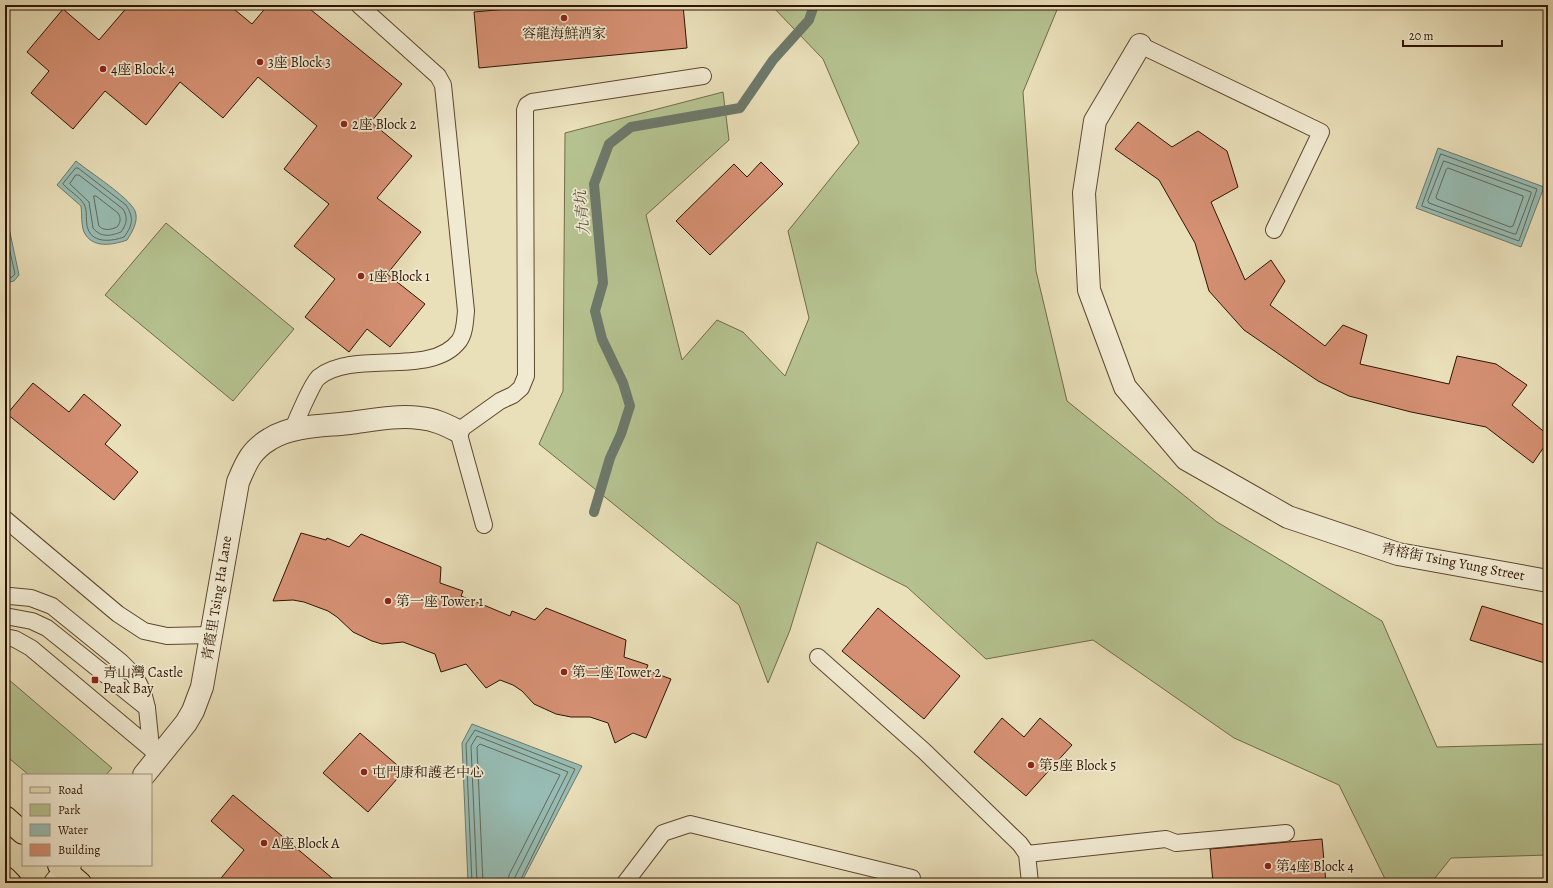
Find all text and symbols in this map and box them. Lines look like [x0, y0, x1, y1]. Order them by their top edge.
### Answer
marker: 容龍海鮮酒家 [559, 13, 569, 23]
scale bar [1403, 22, 1502, 48]
place label: 容龍海鮮酒家 [522, 24, 606, 43]
text: 20 m [1409, 28, 1433, 44]
place label: 3座 Block 3 [268, 53, 331, 72]
marker: 3座 Block 3 [255, 57, 265, 67]
place label: 4座 Block 4 [111, 60, 175, 79]
marker: 4座 Block 4 [98, 64, 108, 74]
place label: 2座 Block 2 [352, 115, 417, 134]
marker: 2座 Block 2 [339, 119, 349, 129]
water label: 九青坑 [570, 188, 594, 236]
place label: 1座 Block 1 [369, 267, 430, 286]
marker: 1座 Block 1 [356, 271, 366, 281]
street label: 青霞里 Tsing Ha Lane [198, 534, 236, 662]
street label: 青榕街 Tsing Yung Street [1380, 539, 1527, 585]
place label: 第一座 Tower 1 [396, 592, 483, 611]
marker: 第一座 Tower 1 [383, 596, 393, 606]
place label: 青山灣 Castle Peak Bay [103, 663, 183, 698]
place label: 第二座 Tower 2 [572, 663, 661, 682]
marker: 第二座 Tower 2 [559, 667, 569, 677]
marker: 青山灣 Castle Peak Bay [90, 675, 100, 685]
place label: 第5座 Block 5 [1039, 756, 1116, 775]
marker: 第5座 Block 5 [1026, 760, 1036, 770]
place label: 屯門康和護老中心 [372, 763, 484, 782]
marker: 屯門康和護老中心 [359, 767, 369, 777]
legend [22, 774, 152, 866]
text: Road [58, 782, 84, 798]
text: Park [58, 802, 81, 818]
text: Water [57, 822, 88, 838]
place label: A座 Block A [271, 834, 340, 853]
marker: A座 Block A [259, 838, 269, 848]
text: Building [58, 842, 100, 858]
place label: 第4座 Block 4 [1276, 857, 1354, 876]
marker: 第4座 Block 4 [1263, 861, 1273, 871]

